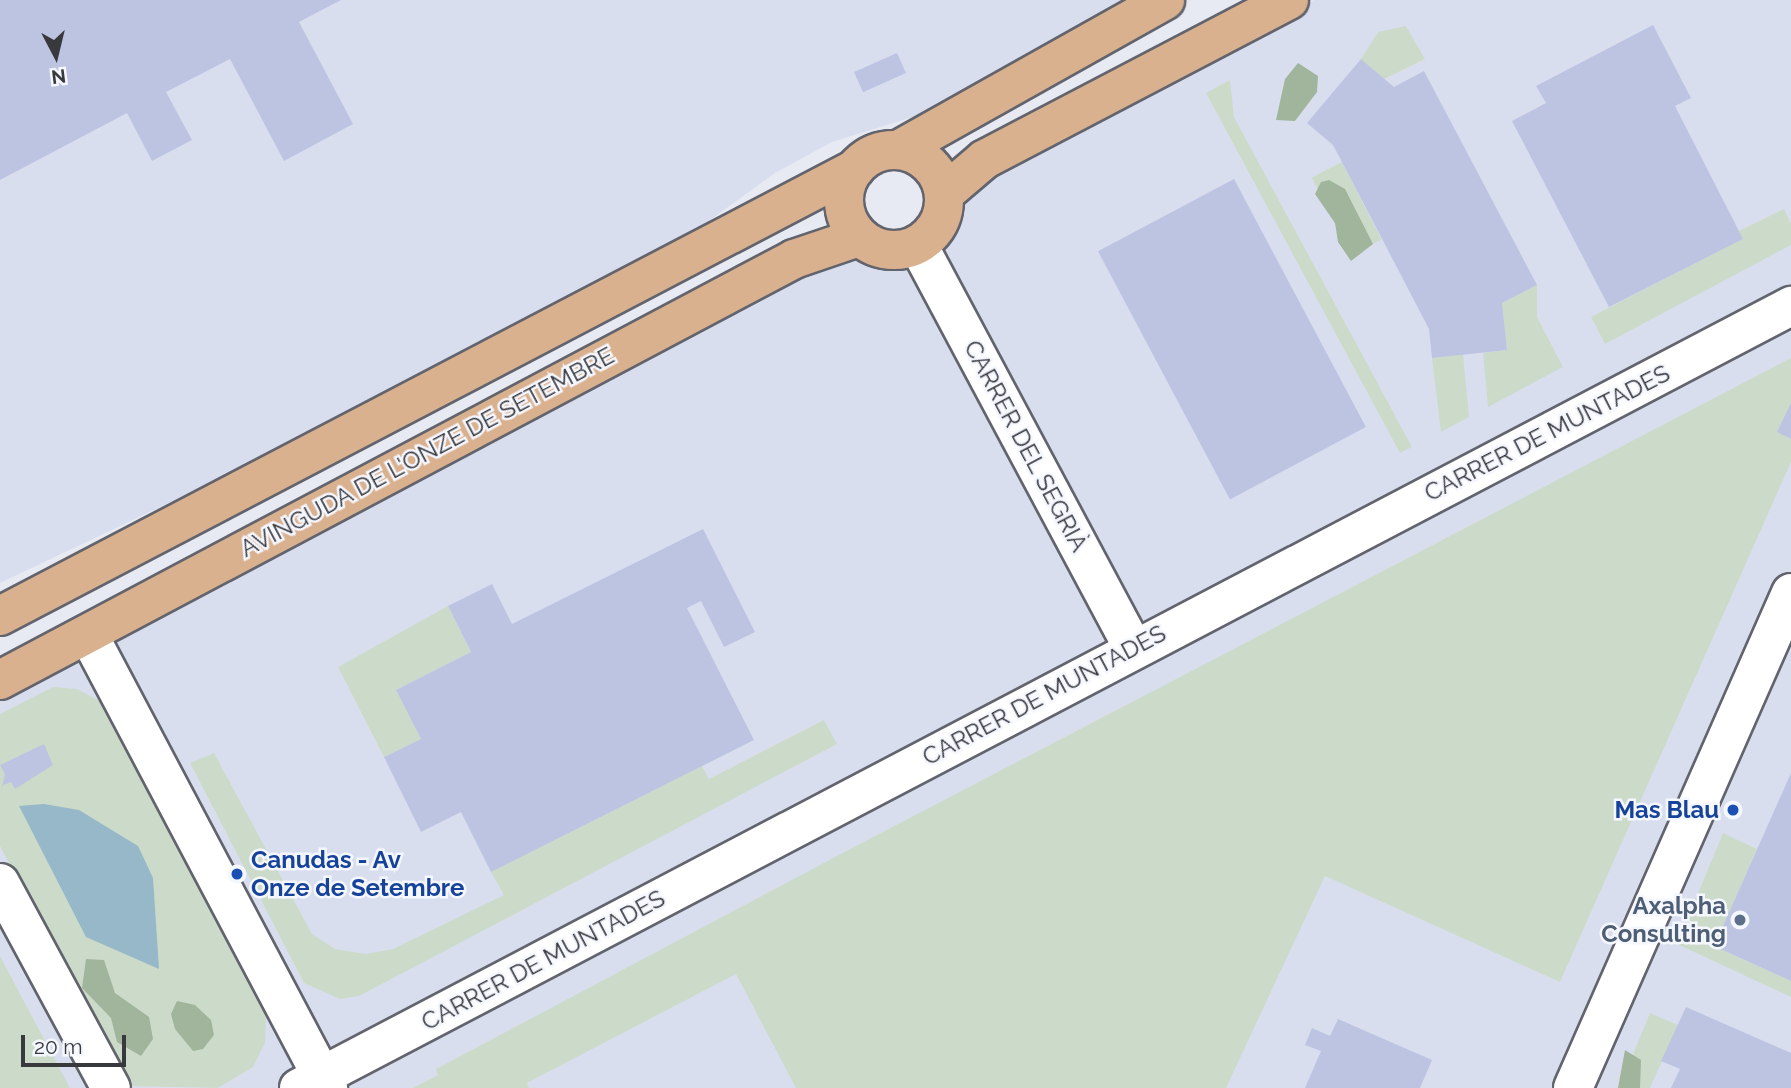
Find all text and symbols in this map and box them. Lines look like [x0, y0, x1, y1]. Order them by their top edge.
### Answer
north arrow [21, 21, 91, 91]
text: N [50, 65, 67, 89]
street label: CARRER DEL SEGRIÀ [958, 335, 1094, 557]
street label: AVINGUDA DE L'ONZE DE SETEMBRE [235, 341, 619, 563]
street label: CARRER DE MUNTADES [1420, 359, 1674, 507]
street label: CARRER DE MUNTADES [917, 619, 1171, 771]
place label: Mas Blau [1614, 796, 1719, 824]
marker: Mas Blau [1725, 802, 1741, 818]
place label: Canudas - Av Onze de Setembre [251, 846, 464, 902]
marker: Canudas - Av Onze de Setembre [229, 866, 245, 882]
street label: CARRER DE MUNTADES [416, 884, 670, 1036]
place label: Axalpha Consulting [1601, 892, 1726, 948]
marker: Axalpha Consulting [1732, 912, 1748, 928]
scale bar [24, 1021, 130, 1066]
text: 20 m [34, 1034, 82, 1059]

